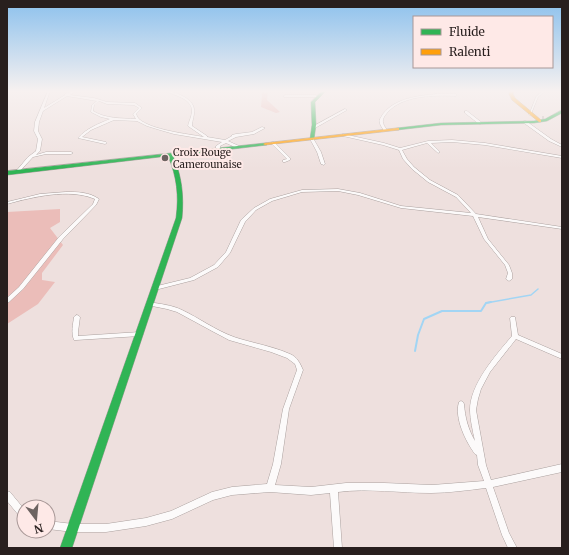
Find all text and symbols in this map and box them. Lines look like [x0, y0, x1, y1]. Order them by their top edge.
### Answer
legend [413, 16, 553, 68]
text: Fluide [449, 24, 485, 39]
text: Ralenti [449, 44, 490, 59]
place label: Croix Rouge Camerounaise [173, 146, 242, 171]
marker: Croix Rouge Camerounaise [160, 153, 170, 163]
north arrow [16, 499, 56, 539]
text: N [32, 521, 45, 537]

